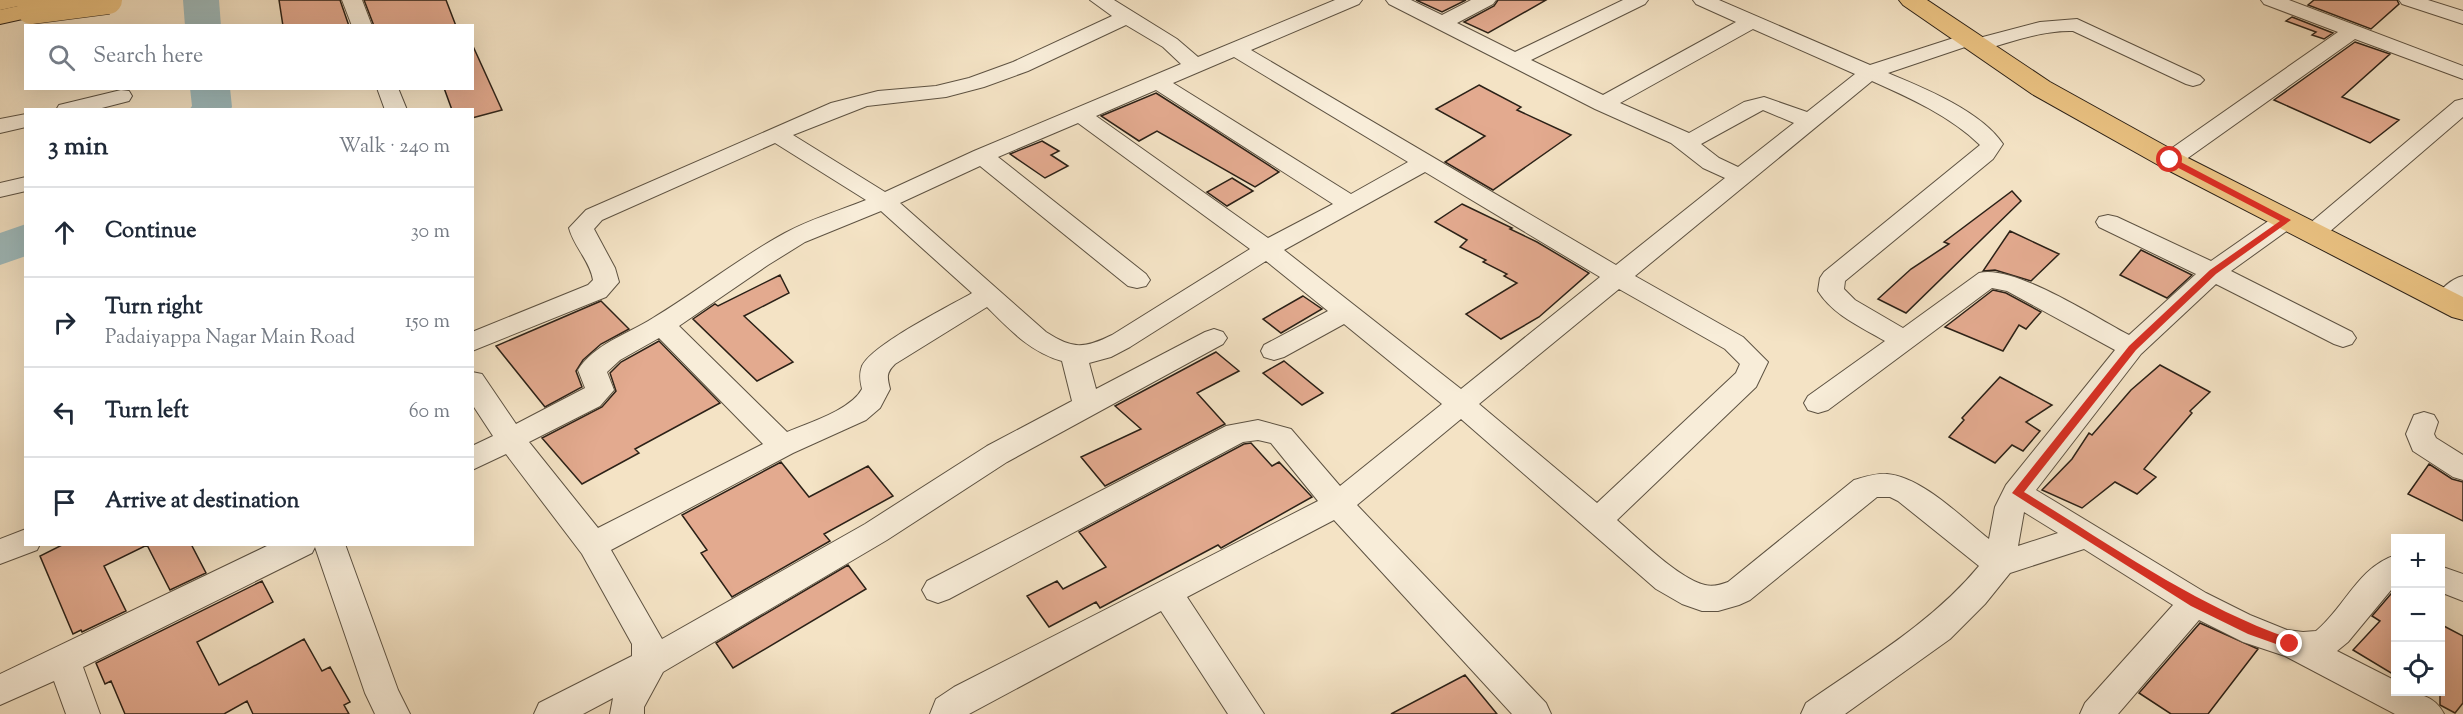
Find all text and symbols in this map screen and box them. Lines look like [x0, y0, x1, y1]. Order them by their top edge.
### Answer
search box [24, 24, 474, 90]
icon: search [45, 41, 78, 74]
text: Search here [93, 41, 203, 73]
text: 3 min [48, 129, 108, 166]
text: Walk · 240 m [339, 133, 450, 162]
route start [2156, 146, 2182, 172]
icon: ahead [48, 216, 81, 249]
text: Continue [105, 216, 196, 248]
text: 30 m [411, 218, 450, 247]
text: Turn right [105, 292, 202, 324]
icon: right [48, 306, 81, 339]
text: 150 m [405, 308, 450, 337]
text: Padaiyappa Nagar Main Road [105, 324, 355, 353]
icon: left [48, 396, 81, 429]
text: Turn left [105, 396, 188, 428]
text: 60 m [409, 398, 450, 427]
icon: arrive [48, 486, 81, 519]
text: Arrive at destination [105, 486, 300, 518]
map controls [2391, 534, 2445, 696]
button: + [2391, 534, 2445, 588]
button: − [2391, 588, 2445, 642]
route end [2276, 630, 2302, 656]
button: locate [2391, 642, 2445, 696]

